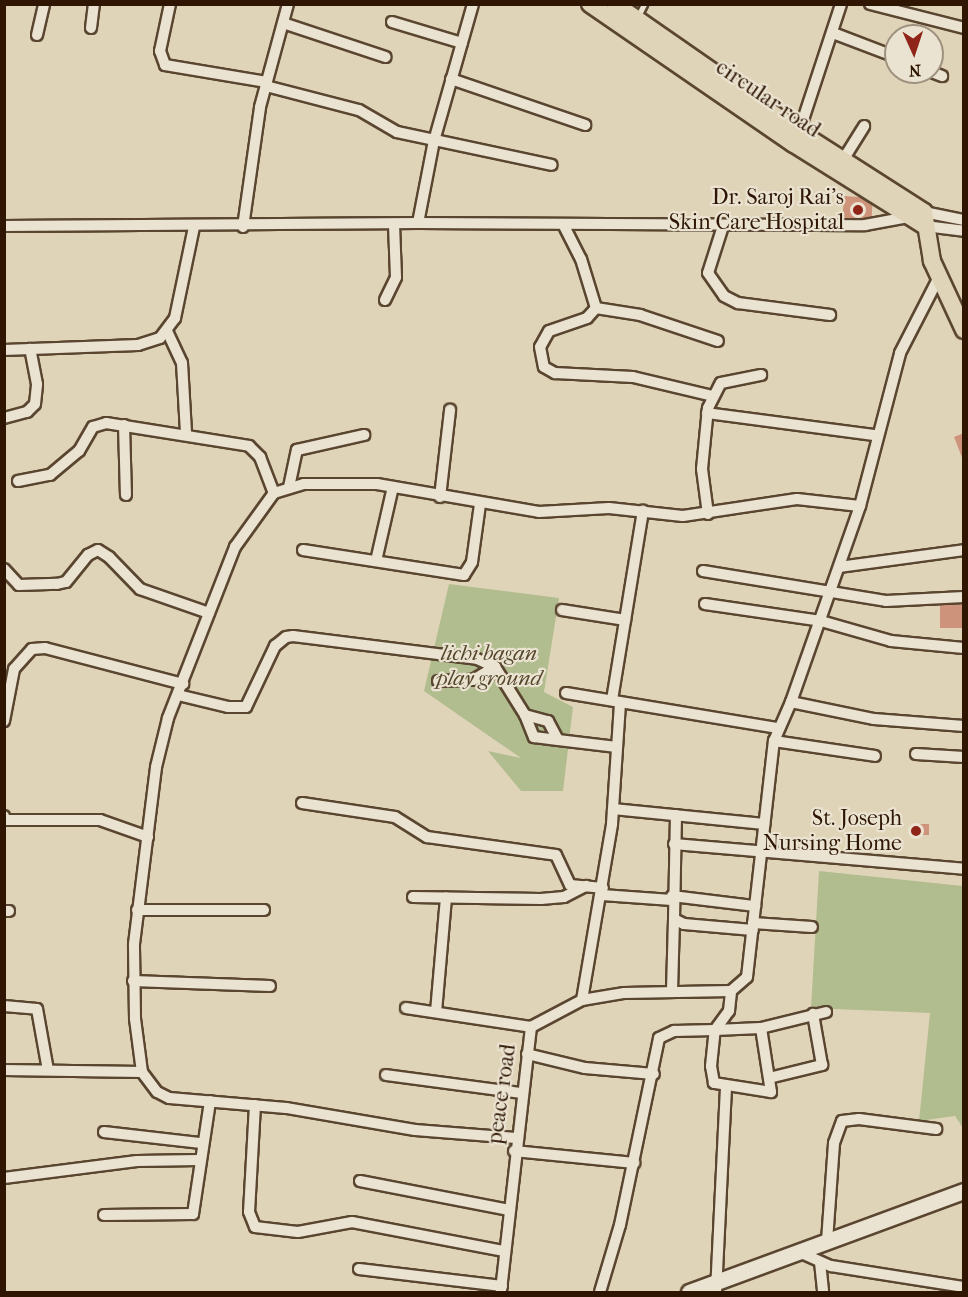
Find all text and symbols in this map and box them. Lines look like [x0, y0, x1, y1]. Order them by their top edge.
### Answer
north arrow [884, 24, 944, 84]
street label: circular road [711, 54, 825, 144]
text: N [908, 61, 921, 80]
place label: Dr. Saroj Rai's Skin Care Hospital [669, 184, 844, 236]
marker: Dr. Saroj Rai's Skin Care Hospital [849, 201, 867, 219]
park label: lichi bagan play ground [436, 640, 542, 692]
place label: St. Joseph Nursing Home [763, 805, 902, 856]
marker: St. Joseph Nursing Home [907, 822, 925, 840]
street label: peace road [482, 1042, 522, 1146]

